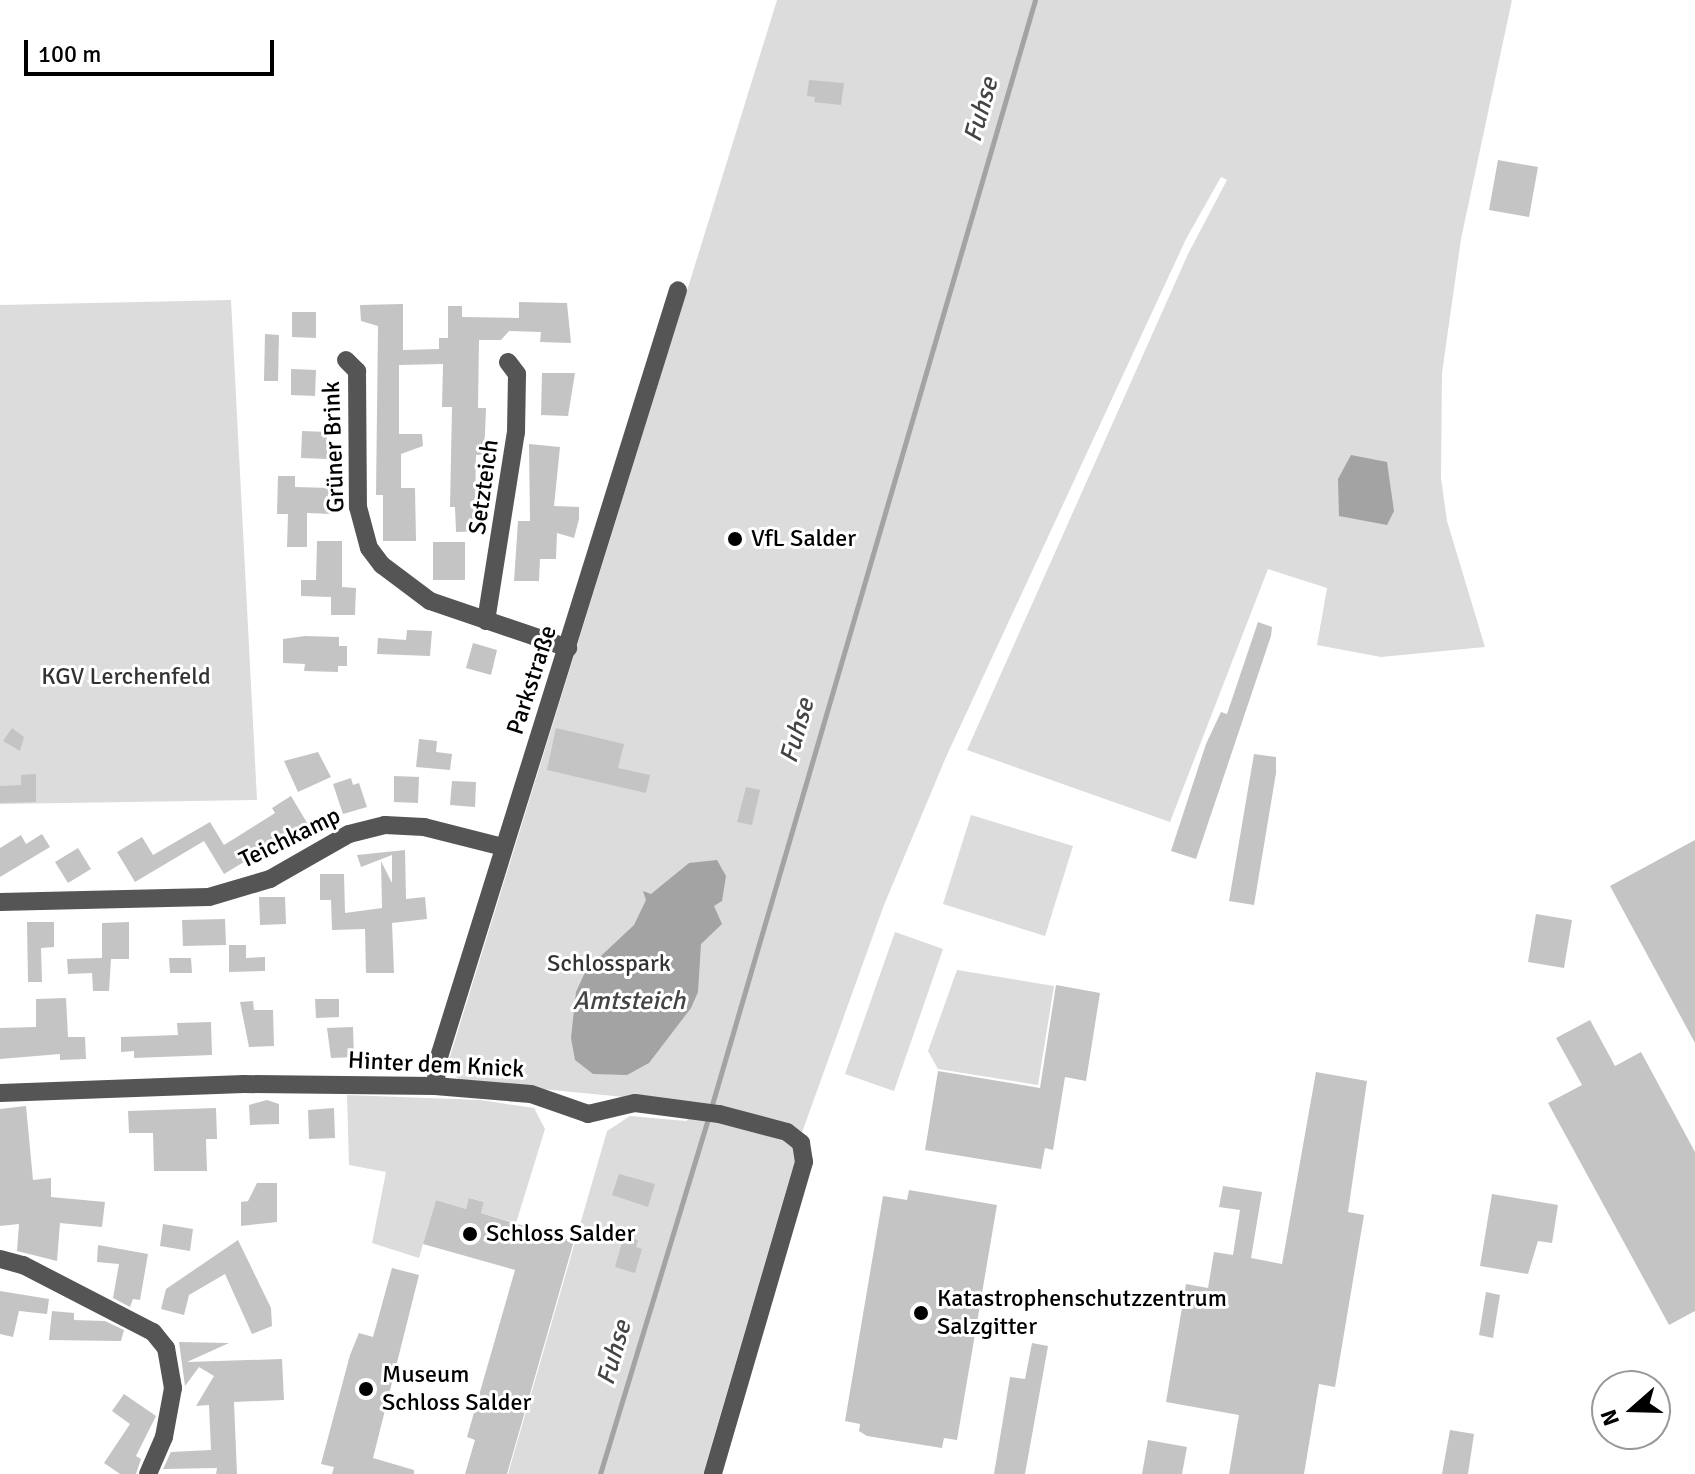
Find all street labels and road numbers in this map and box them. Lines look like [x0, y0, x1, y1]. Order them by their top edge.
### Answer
street label: Grüner Brink [317, 381, 351, 513]
street label: Setzteich [463, 438, 505, 536]
street label: Parkstraße [501, 622, 563, 738]
street label: Teichkamp [235, 801, 345, 875]
street label: Hinter dem Knick [347, 1046, 525, 1084]

